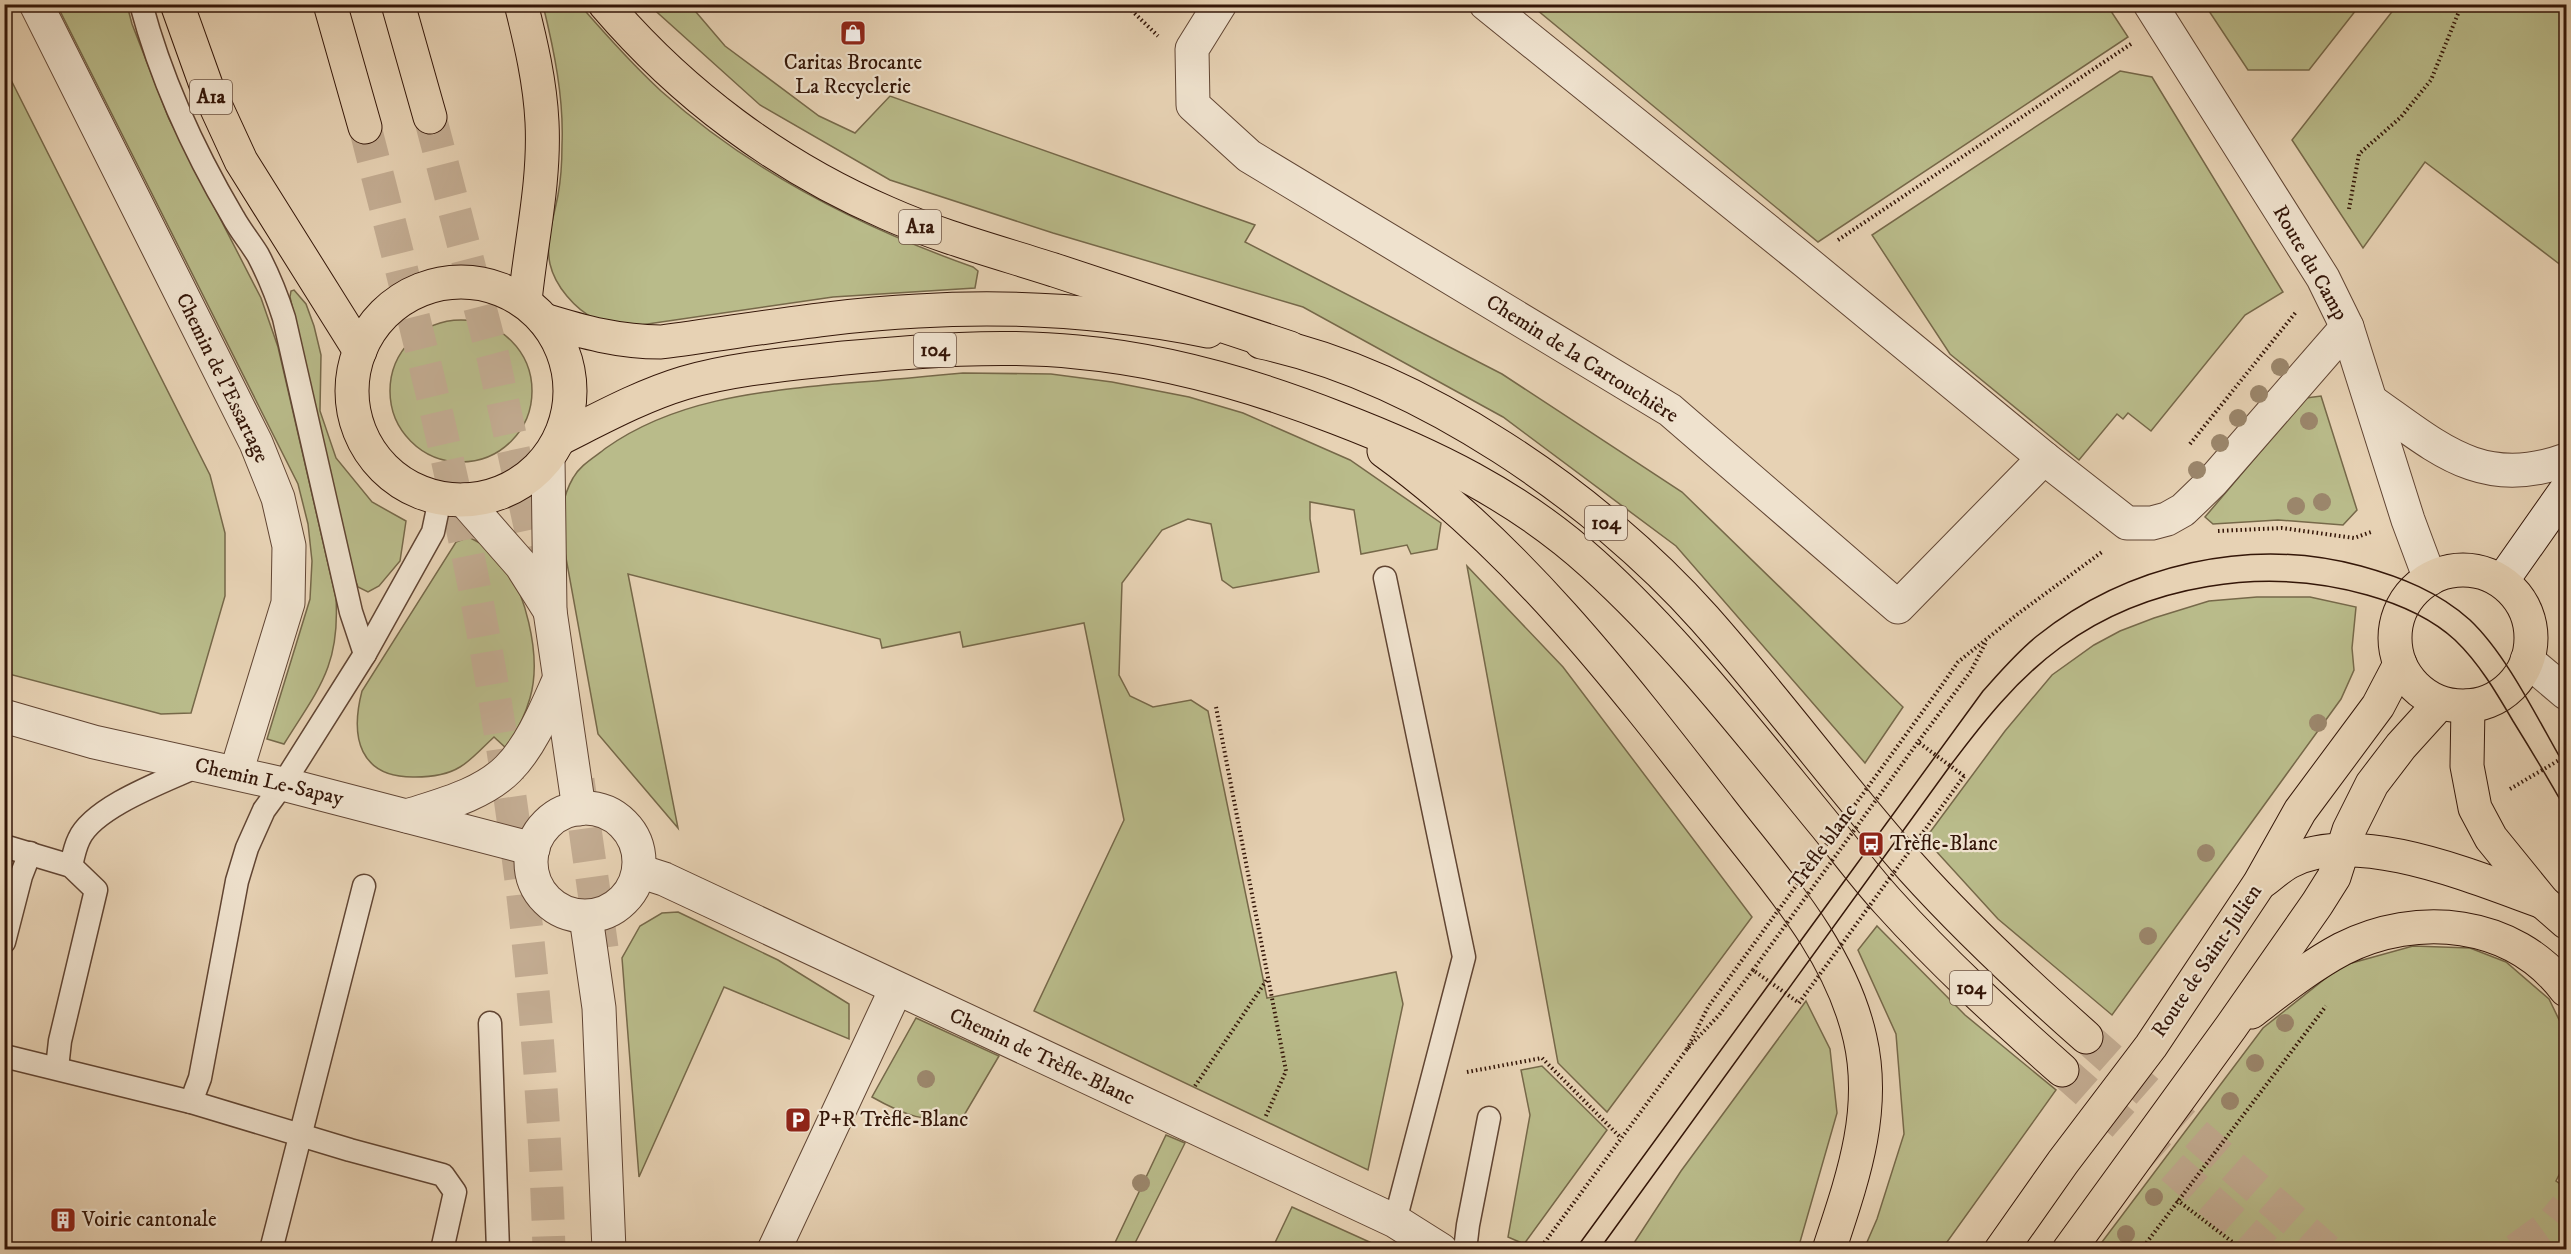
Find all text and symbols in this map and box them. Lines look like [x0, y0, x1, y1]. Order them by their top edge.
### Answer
shop icon: Caritas Brocante La Recyclerie [838, 18, 868, 48]
place label: Caritas Brocante La Recyclerie [784, 50, 923, 100]
road number: A1a [190, 80, 232, 114]
street label: Route du Camp [2267, 201, 2353, 325]
road number: A1a [899, 210, 941, 244]
street label: Chemin de l'Essartage [170, 289, 275, 467]
street label: Chemin de la Cartouchière [1481, 289, 1683, 429]
road number: 104 [914, 333, 956, 367]
road number: 104 [1585, 506, 1627, 540]
street label: Chemin Le-Sapay [192, 752, 347, 812]
street label: Trèfle blanc [1783, 799, 1863, 895]
bus stop icon: Trèfle-Blanc [1856, 829, 1886, 859]
place label: Trèfle-Blanc [1890, 831, 1998, 857]
street label: Route de Saint-Julien [2146, 880, 2268, 1042]
road number: 104 [1950, 971, 1992, 1005]
street label: Chemin de Trèfle-Blanc [945, 1003, 1139, 1111]
parking icon: P+R Trèfle-Blanc [783, 1105, 813, 1135]
place label: P+R Trèfle-Blanc [818, 1107, 968, 1133]
building icon: Voirie cantonale [48, 1205, 78, 1235]
place label: Voirie cantonale [81, 1207, 217, 1233]

